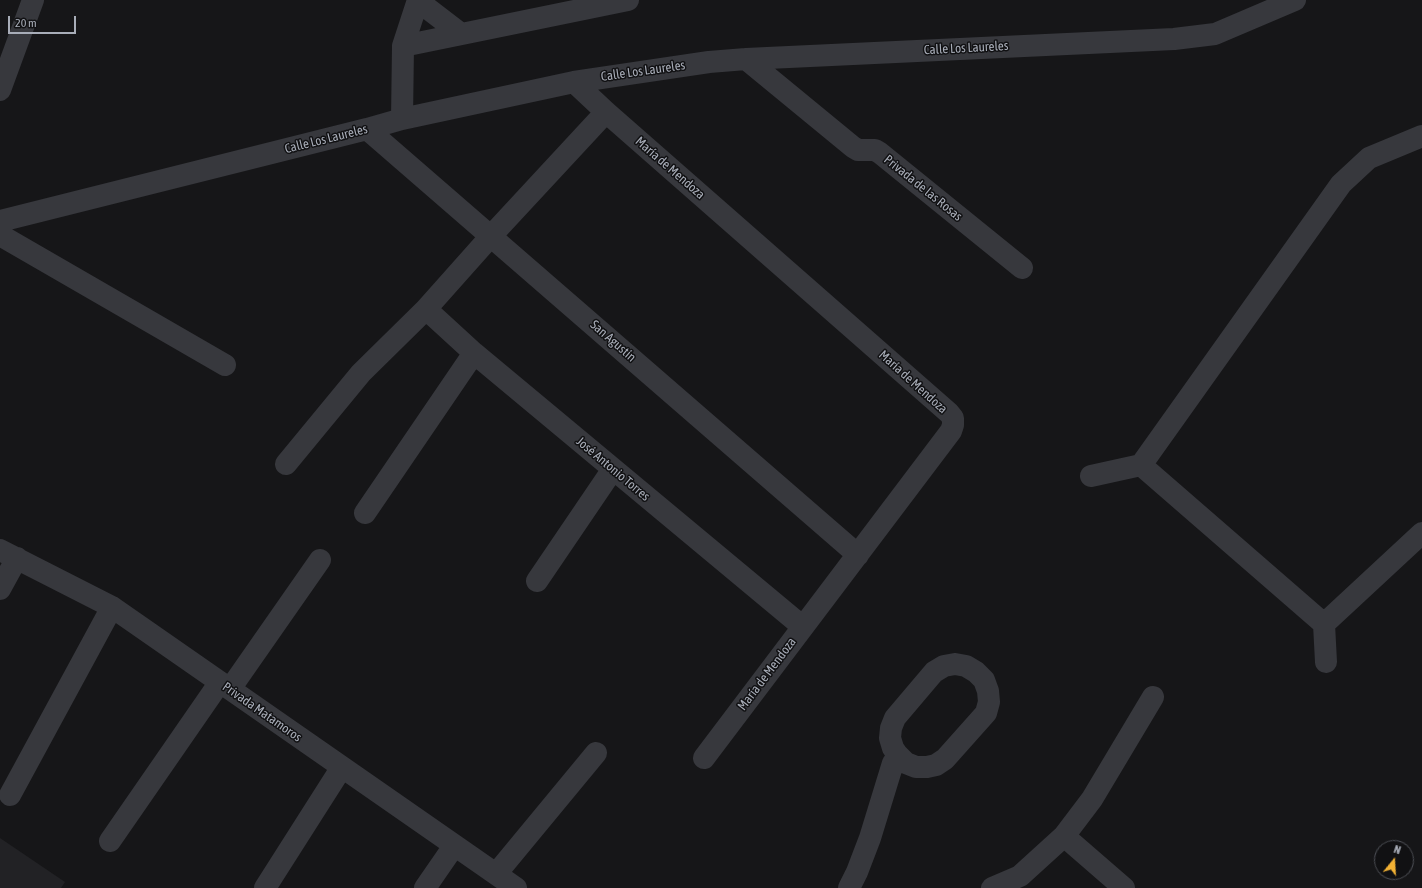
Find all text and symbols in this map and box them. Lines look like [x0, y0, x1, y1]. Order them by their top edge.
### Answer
scale bar [10, 8, 78, 34]
text: 20 m [15, 16, 37, 30]
street label: Calle Los Laureles [923, 38, 1009, 58]
street label: Calle Los Laureles [600, 57, 686, 85]
street label: Calle Los Laureles [283, 121, 369, 157]
street label: María de Mendoza [632, 134, 708, 202]
street label: Privada de las Rosas [881, 152, 965, 224]
street label: San Agustín [587, 317, 639, 365]
street label: María de Mendoza [875, 347, 951, 417]
street label: José Antonio Torres [573, 434, 653, 504]
street label: María de Mendoza [735, 635, 799, 713]
street label: Privada Matamoros [219, 679, 305, 745]
north arrow [1374, 840, 1414, 880]
text: N [1392, 843, 1402, 856]

